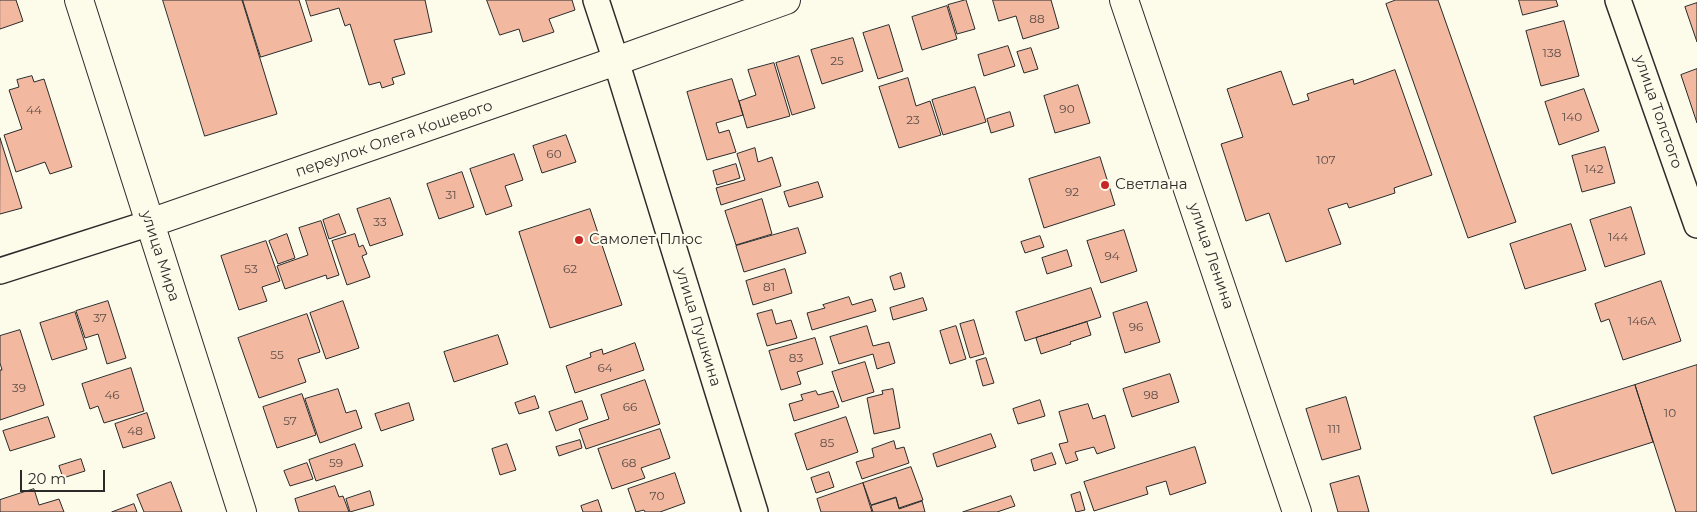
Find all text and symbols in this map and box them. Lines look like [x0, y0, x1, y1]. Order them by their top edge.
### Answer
house number: 88 [1029, 12, 1045, 26]
house number: 138 [1543, 46, 1561, 60]
street label: улица Толстого [1630, 53, 1686, 171]
house number: 25 [830, 54, 844, 68]
street label: переулок Олега Кошевого [293, 97, 495, 181]
house number: 90 [1059, 102, 1075, 116]
house number: 44 [26, 103, 42, 117]
house number: 140 [1562, 110, 1582, 124]
house number: 23 [906, 113, 920, 127]
house number: 60 [546, 147, 562, 161]
house number: 107 [1316, 153, 1336, 167]
house number: 142 [1584, 162, 1604, 176]
place label: Светлана [1115, 176, 1187, 194]
marker: Светлана [1099, 179, 1111, 191]
house number: 92 [1065, 185, 1079, 199]
house number: 31 [445, 188, 457, 202]
street label: улица Ленина [1184, 201, 1238, 311]
street label: улица Мира [137, 208, 183, 304]
house number: 33 [373, 215, 387, 229]
house number: 144 [1608, 230, 1628, 244]
place label: Самолет Плюс [589, 231, 702, 249]
marker: Самолет Плюс [573, 234, 585, 246]
house number: 94 [1104, 249, 1120, 263]
house number: 53 [244, 262, 258, 276]
house number: 62 [563, 262, 577, 276]
street label: улица Пушкина [671, 265, 725, 389]
house number: 81 [763, 280, 775, 294]
house number: 37 [93, 311, 107, 325]
house number: 146А [1628, 314, 1656, 328]
house number: 96 [1129, 320, 1143, 334]
house number: 55 [270, 348, 284, 362]
house number: 83 [789, 351, 803, 365]
house number: 64 [597, 361, 613, 375]
house number: 39 [12, 381, 26, 395]
house number: 46 [104, 388, 120, 402]
house number: 98 [1144, 388, 1158, 402]
house number: 66 [623, 400, 637, 414]
house number: 10 [1664, 406, 1676, 420]
house number: 57 [283, 414, 297, 428]
house number: 111 [1328, 422, 1340, 436]
house number: 48 [127, 424, 143, 438]
house number: 85 [820, 436, 834, 450]
house number: 59 [329, 456, 343, 470]
house number: 68 [622, 456, 636, 470]
scale bar [22, 460, 108, 492]
text: 20 m [28, 469, 66, 488]
house number: 70 [650, 489, 664, 503]

